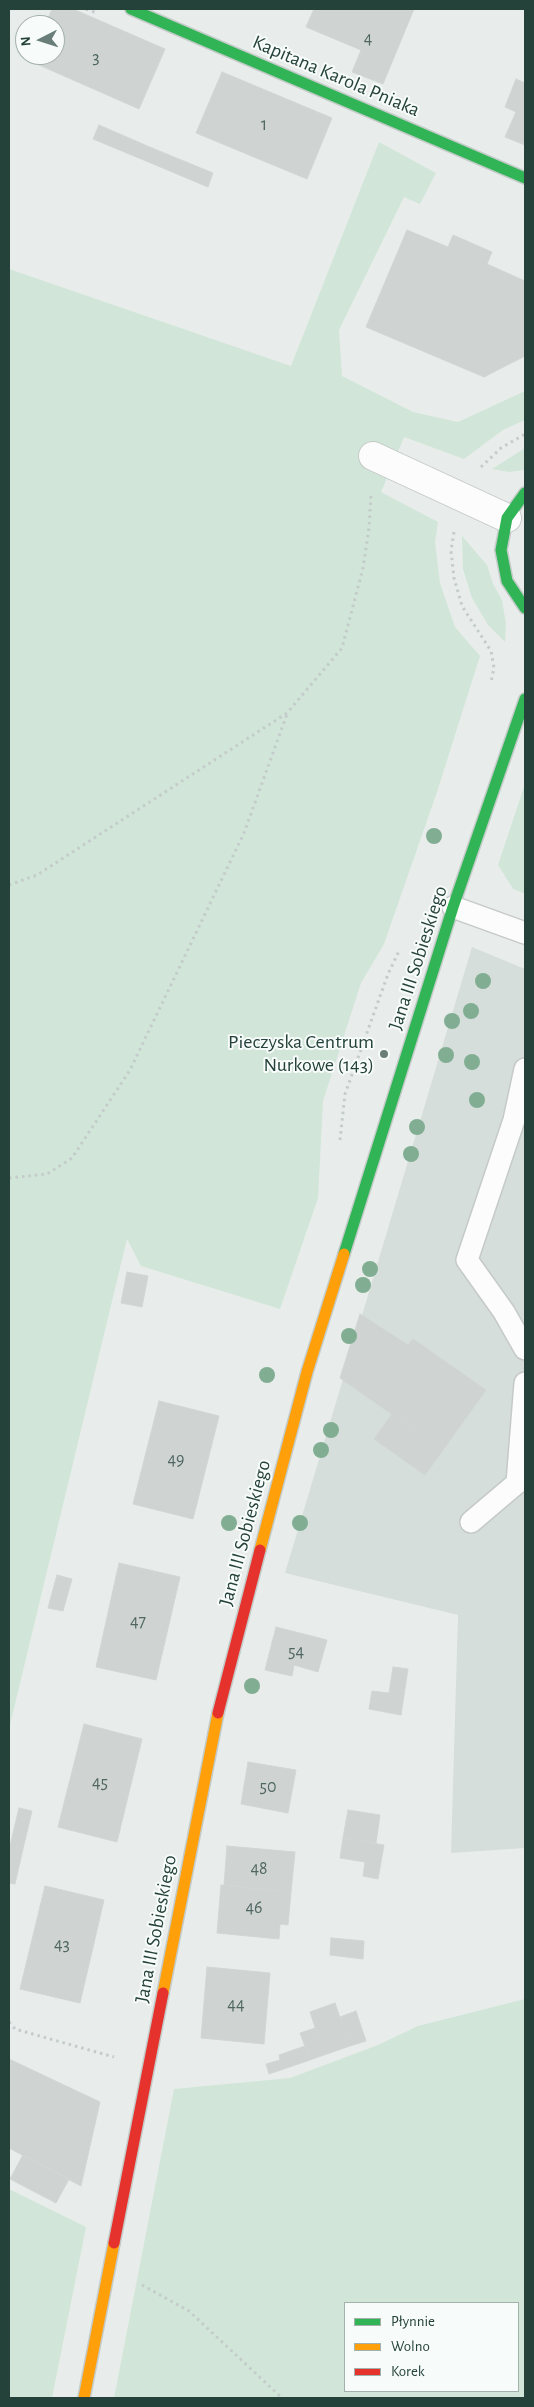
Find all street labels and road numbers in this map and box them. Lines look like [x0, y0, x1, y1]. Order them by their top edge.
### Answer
street label: Kapitana Karola Pniaka [249, 30, 423, 122]
street label: Jana III Sobieskiego [383, 883, 453, 1033]
street label: Jana III Sobieskiego [214, 1457, 276, 1609]
street label: Jana III Sobieskiego [130, 1853, 182, 2005]

